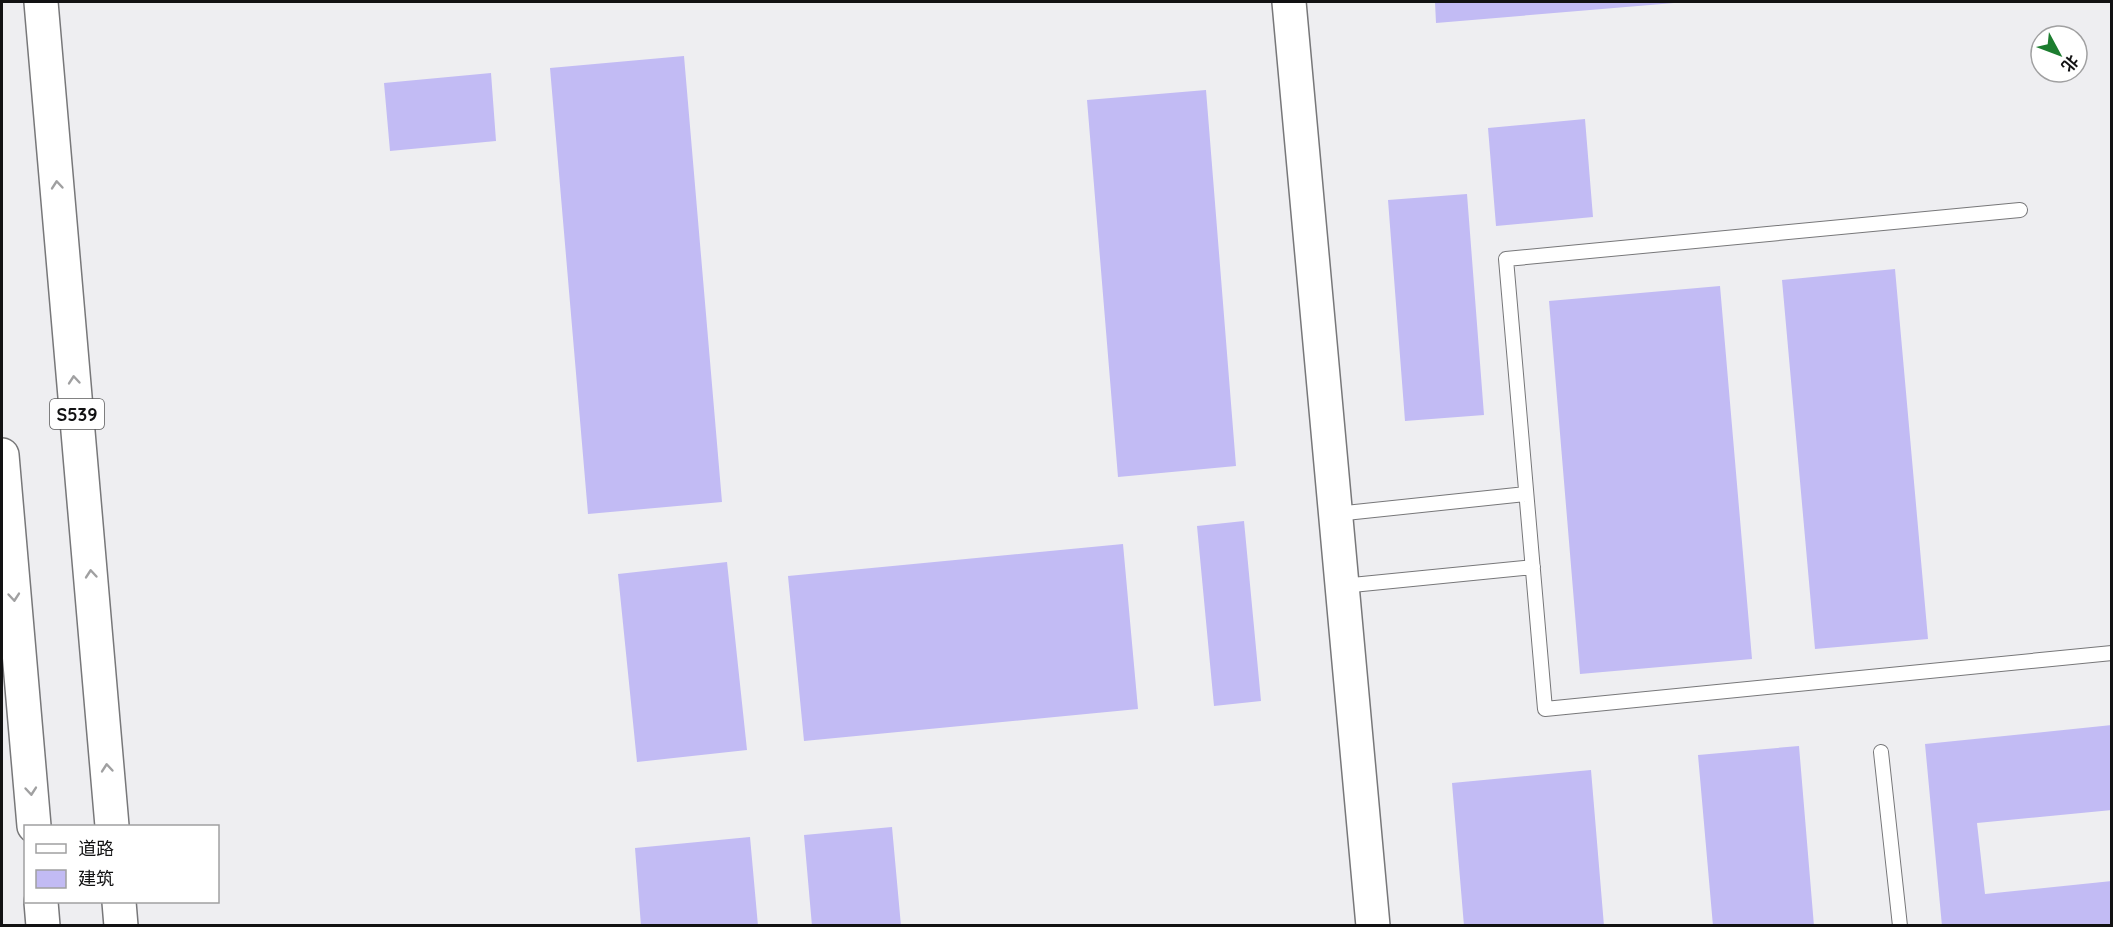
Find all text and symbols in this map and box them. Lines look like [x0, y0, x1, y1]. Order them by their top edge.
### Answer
north arrow [2029, 24, 2089, 84]
text: 北 [2058, 51, 2083, 76]
one-way arrow [51, 181, 64, 190]
one-way arrow [68, 375, 81, 384]
road number: S539 [50, 399, 104, 429]
one-way arrow [84, 569, 97, 578]
one-way arrow [7, 593, 20, 602]
one-way arrow [101, 764, 114, 773]
one-way arrow [24, 787, 37, 796]
legend [24, 825, 219, 903]
text: 道路 [78, 837, 114, 860]
text: 建筑 [78, 867, 114, 890]

